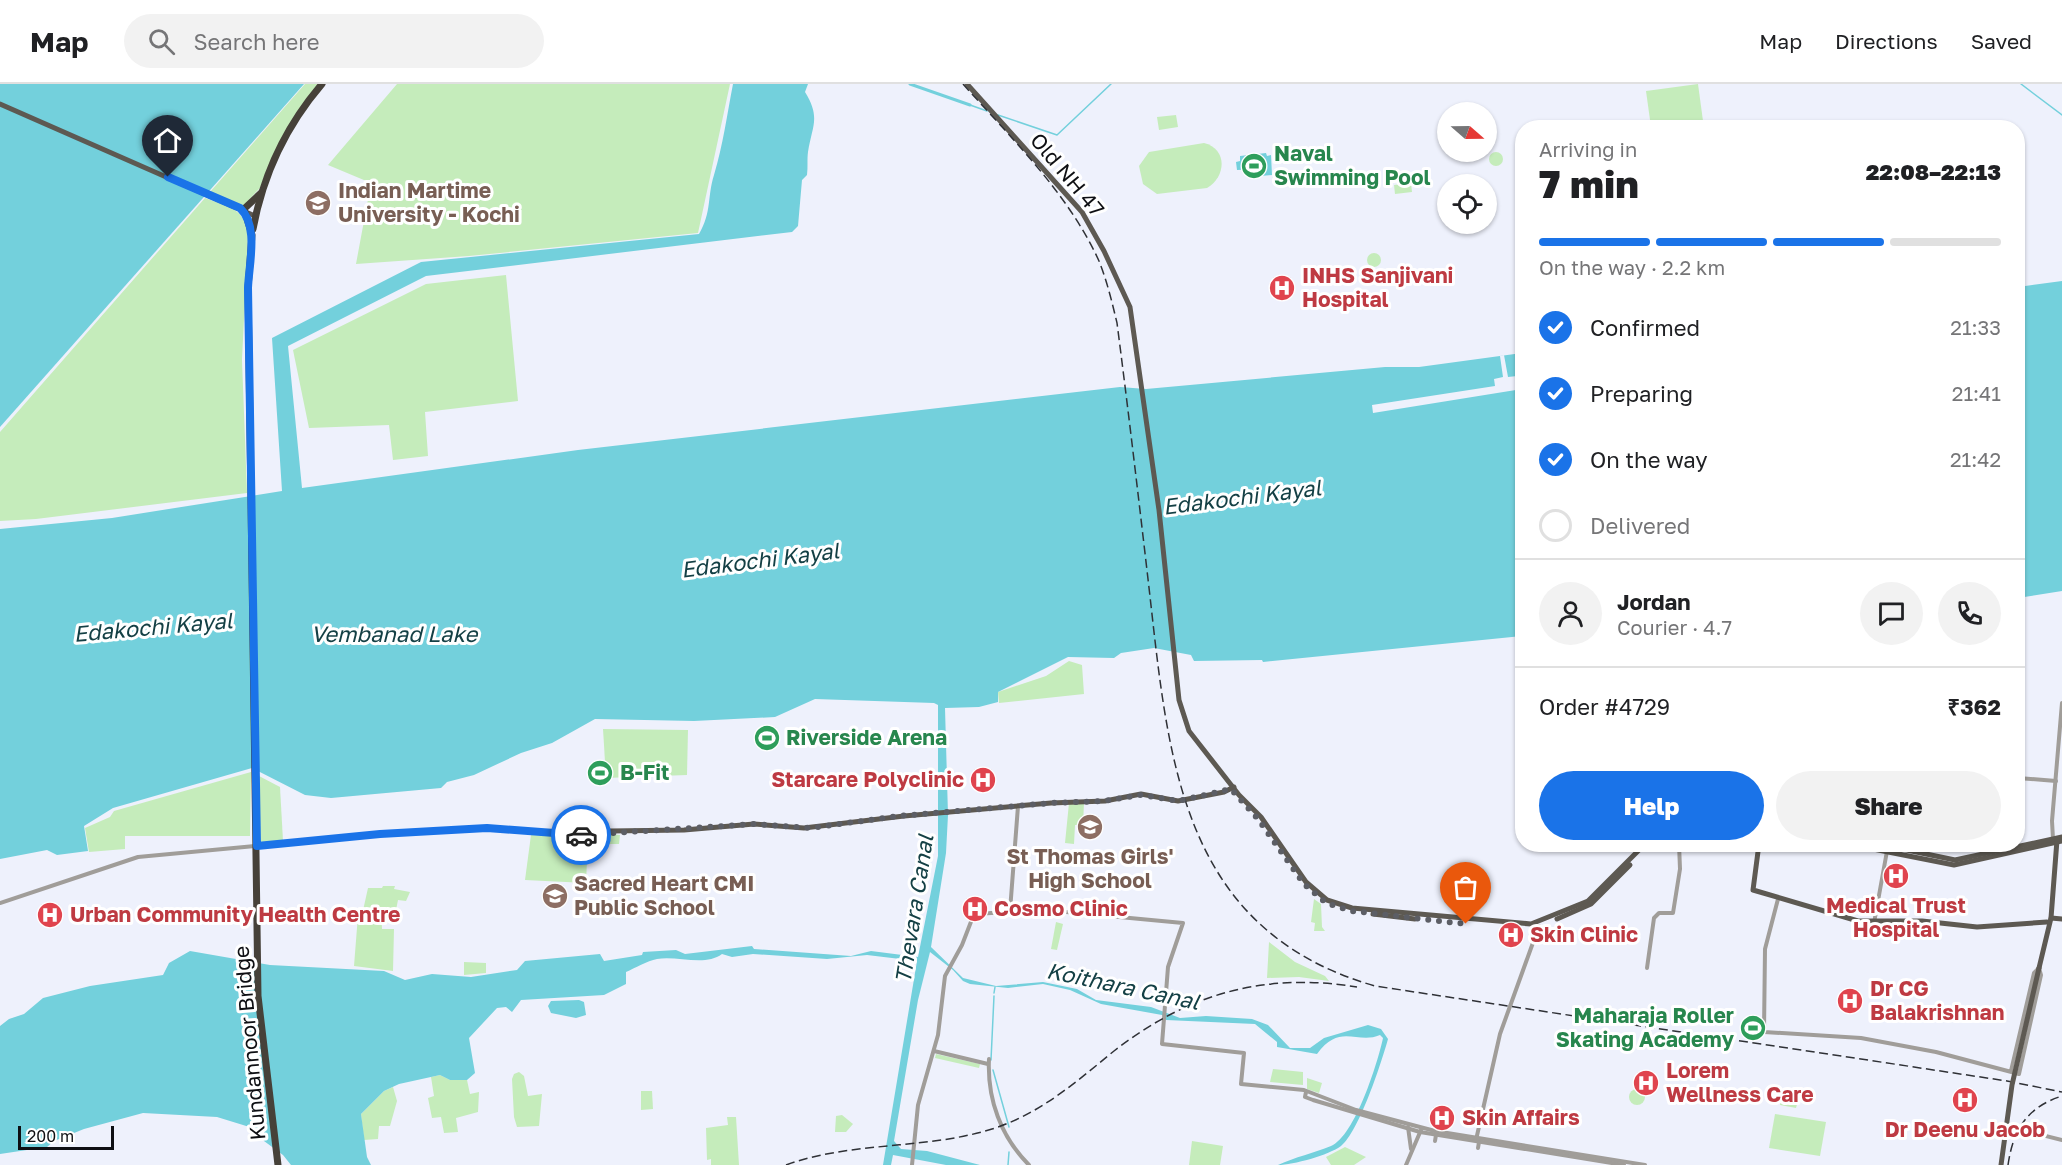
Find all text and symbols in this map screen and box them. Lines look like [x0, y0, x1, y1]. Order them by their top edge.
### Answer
search box [124, 14, 544, 68]
text: Map [30, 25, 88, 58]
icon: search [145, 25, 178, 58]
text: Search here [193, 28, 319, 55]
text: Map [1759, 28, 1802, 54]
text: Directions [1835, 28, 1938, 54]
text: Saved [1971, 28, 2032, 54]
north arrow [1437, 102, 1497, 162]
map controls [1437, 102, 1497, 234]
pin [142, 115, 193, 177]
icon: home [151, 124, 184, 157]
street label: Old NH 47 [1025, 127, 1110, 222]
text: Arriving in [1539, 137, 1637, 161]
place label: Naval Swimming Pool [1274, 140, 1431, 190]
sports icon: Naval Swimming Pool [1239, 151, 1269, 181]
text: 22:08–22:13 [1866, 158, 2001, 185]
text: 7 min [1539, 160, 1639, 207]
button: locate [1437, 174, 1497, 234]
place label: Indian Martime University - Kochi [338, 177, 520, 227]
school or university icon: Indian Martime University - Kochi [303, 188, 333, 218]
text: On the way · 2.2 km [1539, 255, 1725, 279]
place label: INHS Sanjivani Hospital [1302, 262, 1453, 312]
hospital icon: INHS Sanjivani Hospital [1267, 273, 1297, 303]
icon: check [1539, 311, 1572, 344]
text: Confirmed [1590, 314, 1700, 341]
text: 21:33 [1950, 315, 2001, 339]
icon: check [1539, 377, 1572, 410]
text: Preparing [1590, 380, 1693, 407]
text: 21:41 [1952, 381, 2001, 405]
icon: check [1539, 443, 1572, 476]
text: On the way [1590, 446, 1708, 473]
text: 21:42 [1950, 447, 2001, 471]
water label: Edakochi Kayal [1161, 473, 1324, 520]
text: Delivered [1590, 512, 1690, 539]
water label: Edakochi Kayal [679, 536, 842, 583]
button: person [1539, 582, 1602, 645]
button: chat [1860, 582, 1923, 645]
button: phone [1938, 582, 2001, 645]
text: Jordan [1617, 588, 1691, 615]
water label: Edakochi Kayal [72, 606, 234, 647]
text: Courier · 4.7 [1617, 615, 1732, 639]
water label: Vembanad Lake [311, 620, 480, 647]
text: Order #4729 [1539, 693, 1670, 720]
text: ₹362 [1948, 693, 2001, 720]
sports icon: Riverside Arena [752, 723, 782, 753]
place label: Riverside Arena [786, 724, 947, 750]
sports icon: B-Fit [585, 758, 615, 788]
place label: B-Fit [620, 759, 669, 785]
hospital icon: Starcare Polyclinic [968, 765, 998, 795]
place label: Starcare Polyclinic [771, 766, 964, 792]
button: Help [1539, 771, 1764, 840]
button: Share [1776, 771, 2001, 840]
courier [551, 805, 611, 865]
school or university icon: St Thomas Girls' High School [1075, 812, 1105, 842]
icon: car [565, 819, 598, 852]
water label: Thevara Canal [888, 832, 939, 985]
place label: St Thomas Girls' High School [1006, 843, 1174, 893]
hospital icon: Medical Trust Hospital [1881, 861, 1911, 891]
pin [1440, 862, 1491, 924]
place label: Sacred Heart CMI Public School [574, 870, 754, 920]
icon: bag [1449, 871, 1482, 904]
school or university icon: Sacred Heart CMI Public School [540, 881, 570, 911]
place label: Medical Trust Hospital [1826, 892, 1966, 942]
hospital icon: Cosmo Clinic [960, 894, 990, 924]
place label: Cosmo Clinic [994, 895, 1128, 921]
hospital icon: Urban Community Health Centre [35, 900, 65, 930]
place label: Urban Community Health Centre [70, 901, 400, 927]
hospital icon: Skin Clinic [1496, 920, 1526, 950]
place label: Skin Clinic [1530, 921, 1638, 947]
street label: Kundannoor Bridge [228, 945, 270, 1141]
water label: Koithara Canal [1044, 956, 1203, 1015]
place label: Dr CG Balakrishnan [1870, 975, 2004, 1025]
hospital icon: Dr CG Balakrishnan [1835, 986, 1865, 1016]
place label: Maharaja Roller Skating Academy [1556, 1002, 1734, 1052]
sports icon: Maharaja Roller Skating Academy [1738, 1013, 1768, 1043]
place label: Lorem Wellness Care [1666, 1057, 1814, 1107]
hospital icon: Lorem Wellness Care [1631, 1068, 1661, 1098]
hospital icon: Dr Deenu Jacob [1950, 1085, 1980, 1115]
hospital icon: Skin Affairs [1427, 1103, 1457, 1133]
place label: Skin Affairs [1462, 1104, 1580, 1130]
place label: Dr Deenu Jacob [1885, 1116, 2045, 1142]
scale bar [18, 1123, 114, 1150]
text: 200 m [27, 1126, 74, 1146]

